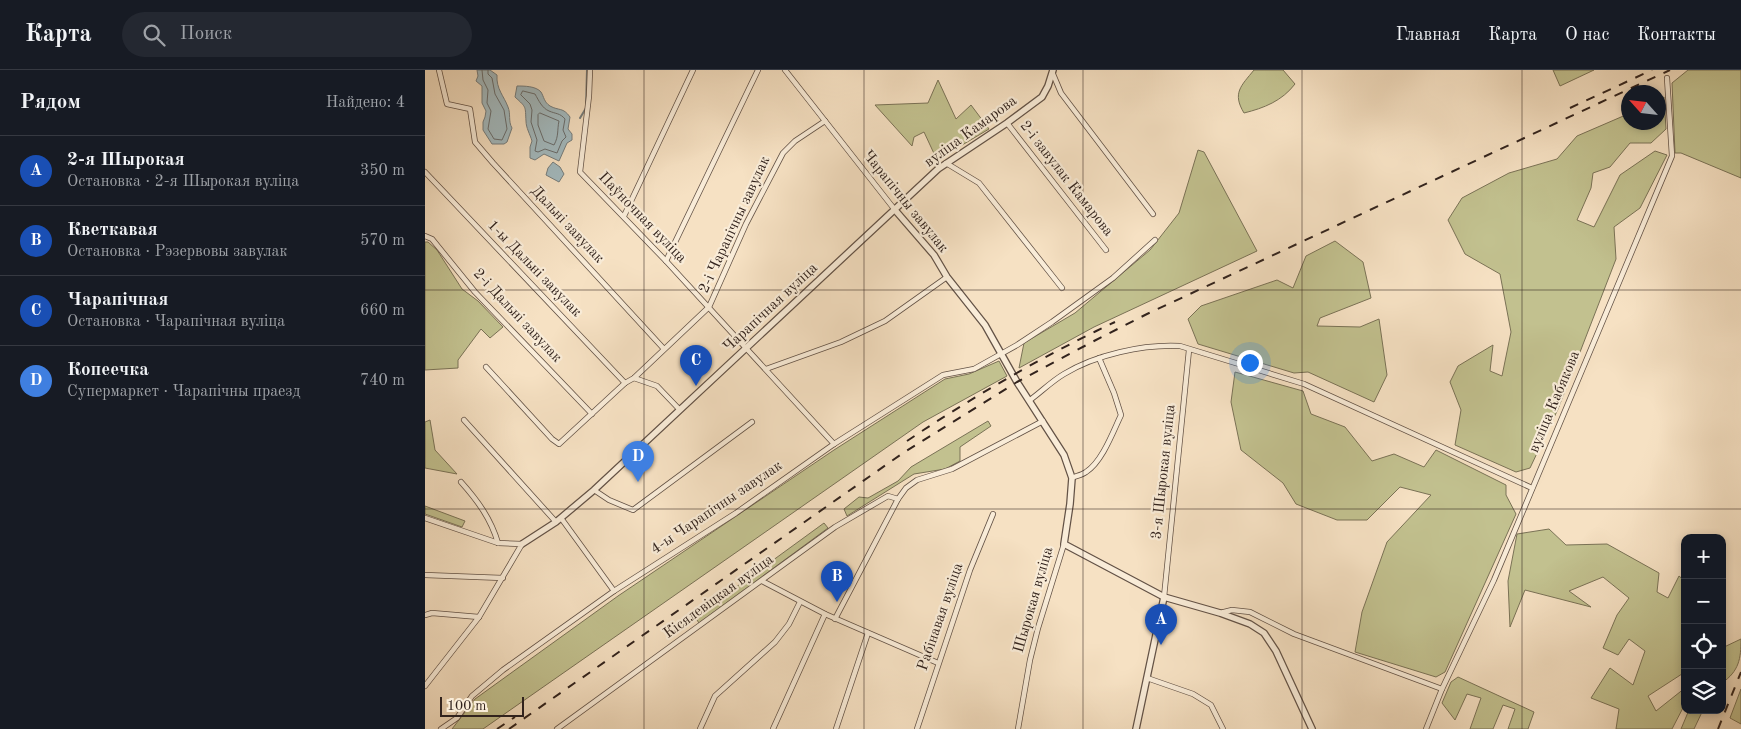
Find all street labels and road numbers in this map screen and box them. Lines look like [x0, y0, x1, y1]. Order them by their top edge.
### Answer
street label: вуліца Камарова [922, 93, 1020, 170]
street label: 2-і завулак Камарова [1016, 119, 1116, 240]
street label: Чарапічны завулак [859, 148, 951, 256]
street label: 2-і Чарапічны завулак [697, 154, 773, 296]
street label: Паўночная вуліца [595, 170, 689, 267]
street label: Дальні завулак [528, 184, 607, 267]
street label: 1-ы Дальні завулак [484, 218, 584, 321]
street label: Чарапічная вуліца [721, 260, 821, 355]
street label: 2-і Дальні завулак [470, 266, 564, 366]
street label: вуліца Кабякова [1527, 348, 1583, 455]
street label: 3-я Шырокая вуліца [1149, 403, 1179, 540]
street label: 4-ы Чарапічны завулак [649, 458, 786, 557]
street label: Шырокая вуліца [1012, 545, 1056, 655]
street label: Кісялевіцкая вуліца [661, 552, 777, 642]
street label: Рабінавая вуліца [916, 561, 967, 673]

